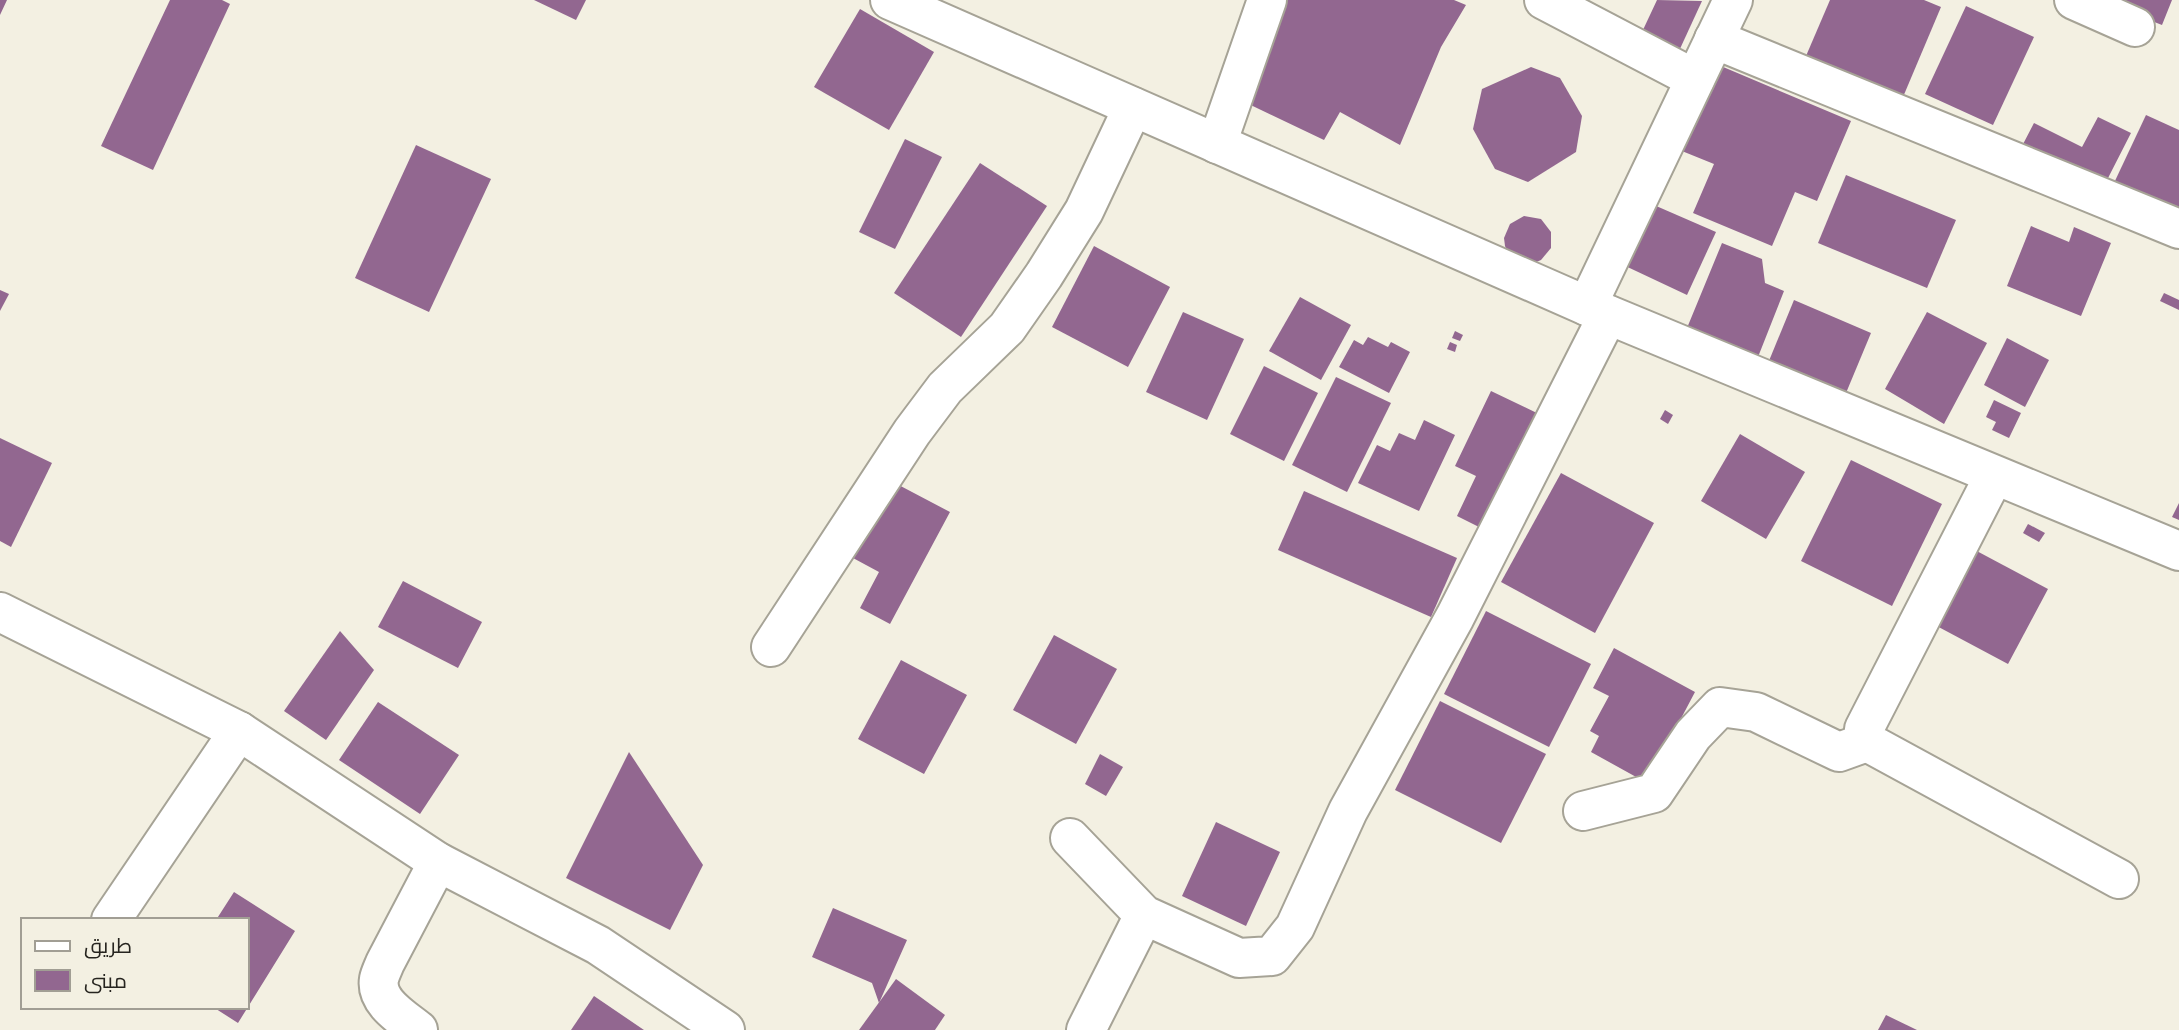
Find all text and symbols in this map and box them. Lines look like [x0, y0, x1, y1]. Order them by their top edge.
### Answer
legend [21, 918, 248, 1009]
text: طريق [84, 933, 132, 959]
text: مبنى [84, 968, 127, 994]

